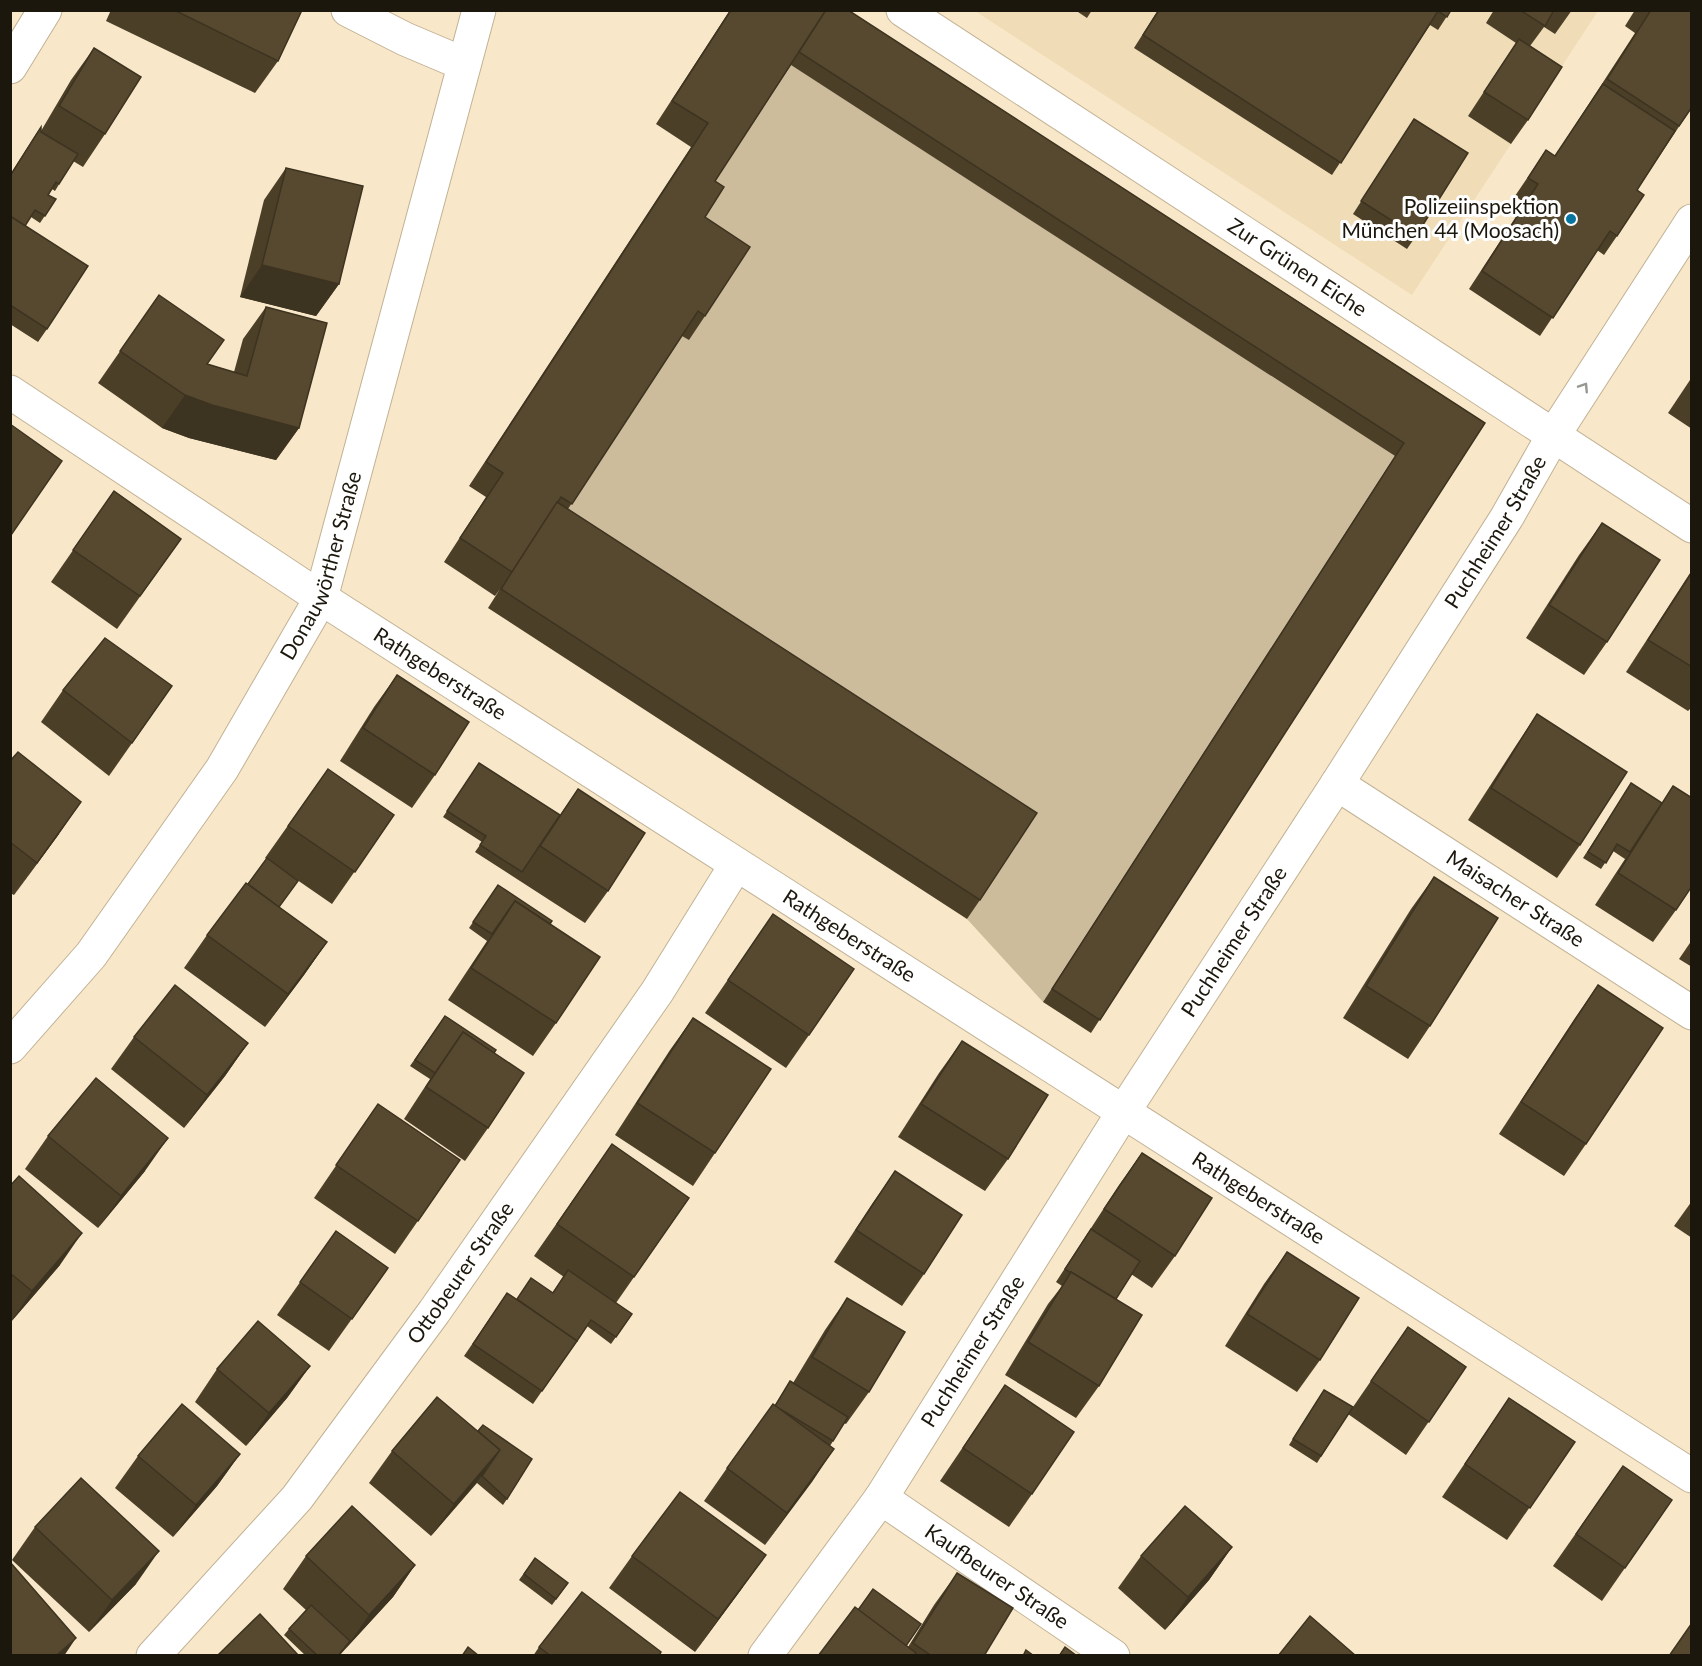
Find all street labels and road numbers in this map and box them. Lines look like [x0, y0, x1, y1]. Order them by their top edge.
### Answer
street label: Zur Grünen Eiche [1224, 212, 1372, 321]
street label: Puchheimer Straße [1438, 451, 1550, 612]
street label: Donauwörther Straße [274, 468, 365, 664]
street label: Rathgeberstraße [369, 621, 512, 724]
street label: Maisacher Straße [1442, 844, 1590, 951]
street label: Puchheimer Straße [1175, 861, 1291, 1021]
street label: Rathgeberstraße [779, 883, 921, 987]
street label: Rathgeberstraße [1188, 1145, 1330, 1249]
street label: Ottobeurer Straße [401, 1196, 518, 1348]
street label: Puchheimer Straße [915, 1270, 1029, 1431]
street label: Kaufbeurer Straße [921, 1518, 1074, 1633]

